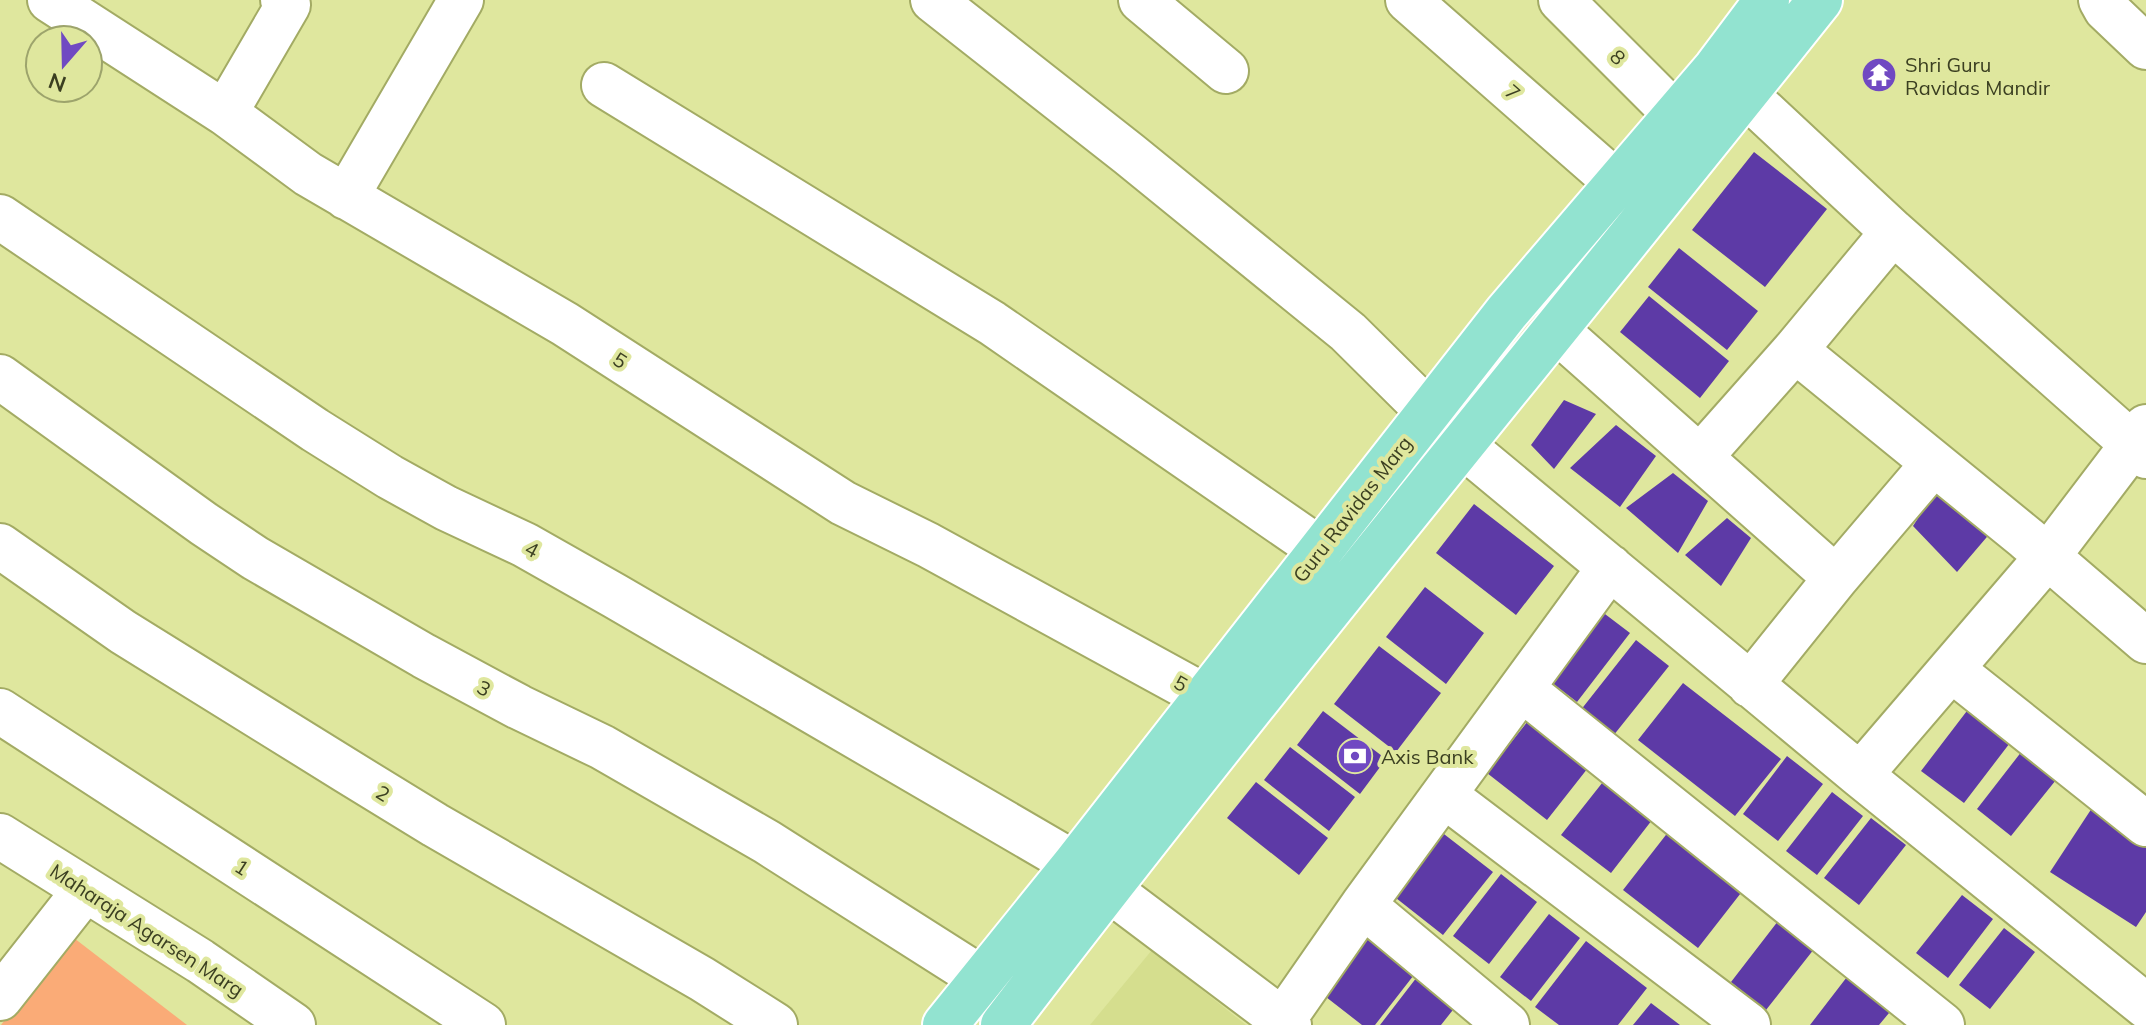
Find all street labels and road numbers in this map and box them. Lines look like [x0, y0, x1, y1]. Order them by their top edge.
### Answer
street label: 8 [1605, 44, 1631, 70]
street label: 7 [1500, 79, 1526, 105]
street label: 5 [608, 346, 632, 374]
street label: Guru Ravidas Marg [1287, 431, 1417, 587]
street label: 4 [521, 535, 543, 563]
street label: 5 [1170, 669, 1192, 697]
street label: 3 [473, 674, 495, 702]
street label: 2 [371, 779, 395, 807]
street label: 1 [230, 853, 254, 881]
street label: Maharaja Agarsen Marg [45, 858, 249, 1002]

